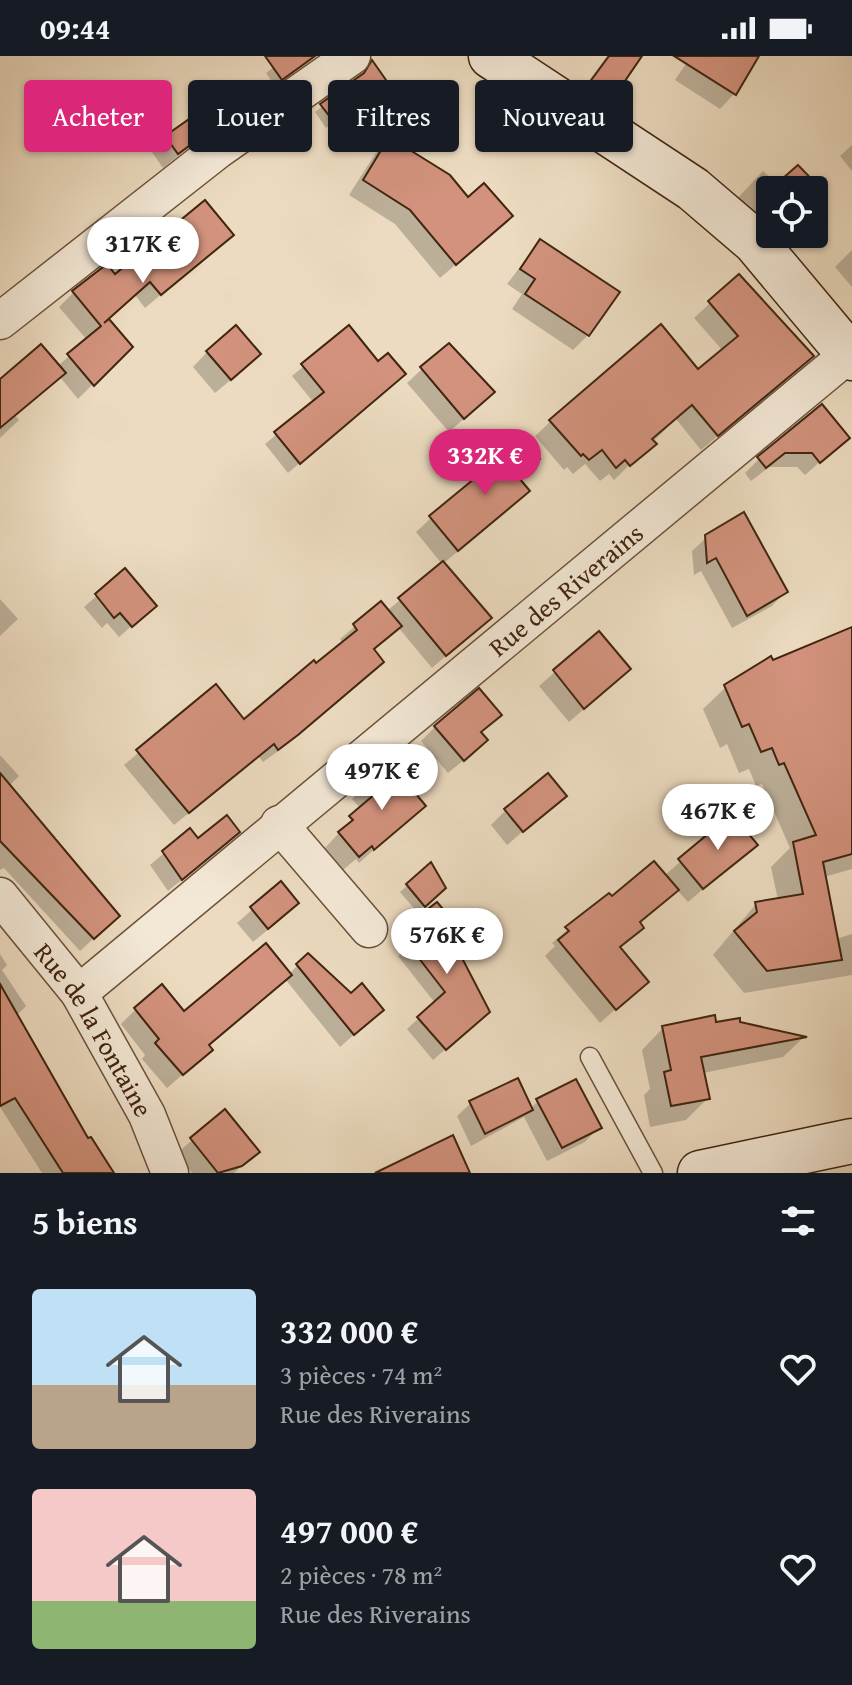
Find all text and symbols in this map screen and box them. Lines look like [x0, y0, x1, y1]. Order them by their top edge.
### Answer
text: 09:44 [40, 6, 111, 50]
chip: Acheter [24, 80, 172, 152]
chip: Louer [188, 80, 312, 152]
chip: Filtres [328, 80, 459, 152]
chip: Nouveau [475, 80, 633, 152]
map controls [756, 176, 828, 248]
button: locate [756, 176, 828, 248]
pin: 317K € [78, 217, 208, 285]
text: 317K € [105, 223, 181, 262]
pin: 332K € [420, 429, 550, 497]
text: 332K € [447, 435, 523, 474]
street label: Rue des Riverains [479, 513, 651, 665]
pin: 497K € [317, 744, 447, 812]
text: 497K € [344, 750, 420, 789]
pin: 467K € [653, 784, 783, 852]
text: 467K € [680, 790, 756, 829]
pin: 576K € [382, 908, 512, 976]
text: 576K € [409, 914, 485, 953]
street label: Rue de la Fontaine [26, 934, 163, 1124]
text: 5 biens [32, 1197, 138, 1246]
icon: filters [776, 1199, 820, 1243]
text: 332 000 € [280, 1306, 418, 1355]
icon: home [96, 1321, 192, 1417]
icon: heart [776, 1347, 820, 1391]
text: 3 pièces · 74 m² [280, 1355, 442, 1394]
text: Rue des Riverains [280, 1394, 471, 1433]
text: 497 000 € [280, 1506, 418, 1555]
icon: home [96, 1521, 192, 1617]
icon: heart [776, 1547, 820, 1591]
text: 2 pièces · 78 m² [280, 1555, 442, 1594]
text: Rue des Riverains [280, 1594, 471, 1633]

